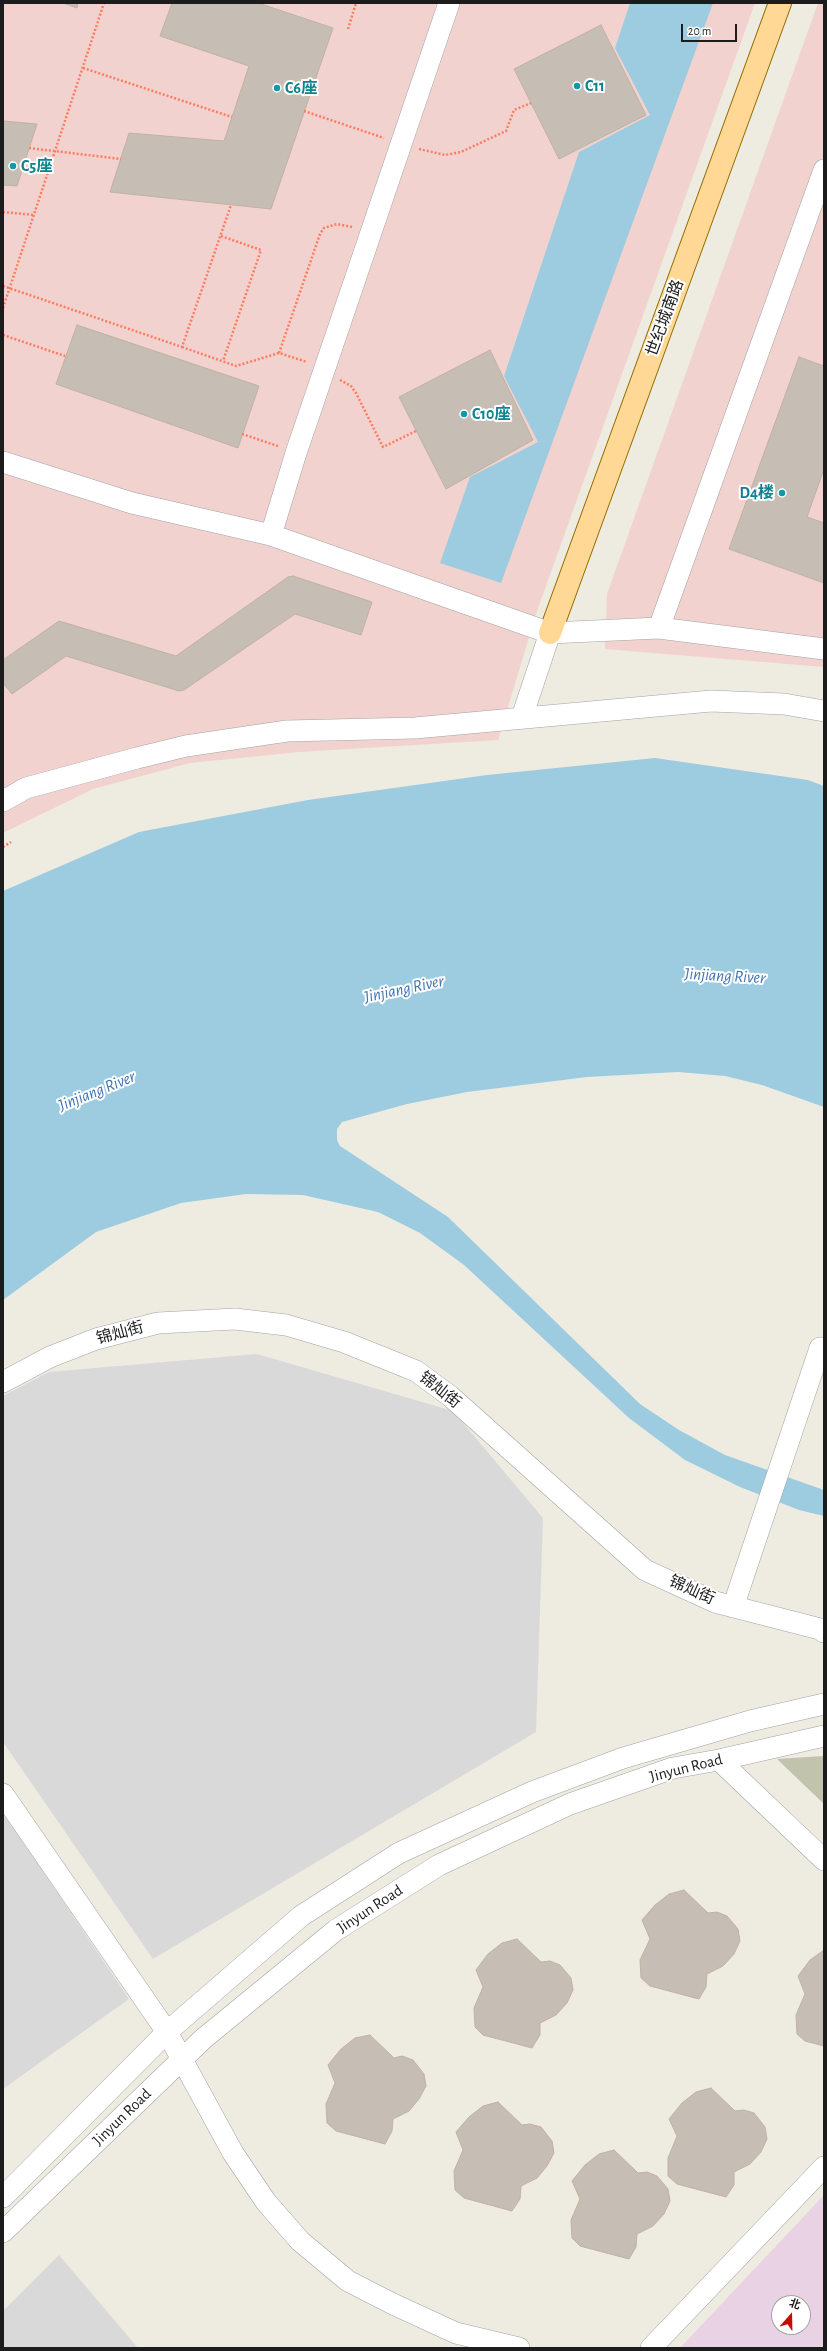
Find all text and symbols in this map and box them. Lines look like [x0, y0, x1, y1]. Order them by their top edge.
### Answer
scale bar [683, 16, 739, 42]
text: 20 m [688, 25, 711, 37]
place label: C11 [585, 76, 605, 96]
place label: C6座 [285, 78, 317, 98]
marker: C11 [572, 81, 582, 91]
marker: C6座 [272, 83, 282, 93]
place label: C5座 [21, 156, 52, 176]
marker: C5座 [8, 161, 18, 171]
street label: 世纪城南路 [642, 277, 688, 359]
place label: C10座 [472, 404, 510, 424]
marker: C10座 [459, 409, 469, 419]
place label: D4楼 [739, 483, 774, 503]
marker: D4楼 [777, 488, 787, 498]
water label: Jinjiang River [684, 964, 766, 988]
water label: Jinjiang River [362, 971, 446, 1007]
water label: Jinjiang River [56, 1066, 138, 1116]
street label: 锦灿街 [94, 1318, 146, 1348]
street label: 锦灿街 [415, 1368, 465, 1412]
street label: 锦灿街 [666, 1571, 718, 1609]
street label: Jinyun Road [648, 1750, 724, 1786]
street label: Jinyun Road [334, 1881, 406, 1937]
street label: Jinyun Road [89, 2084, 155, 2150]
north arrow [771, 2295, 811, 2335]
text: 北 [788, 2297, 802, 2311]

